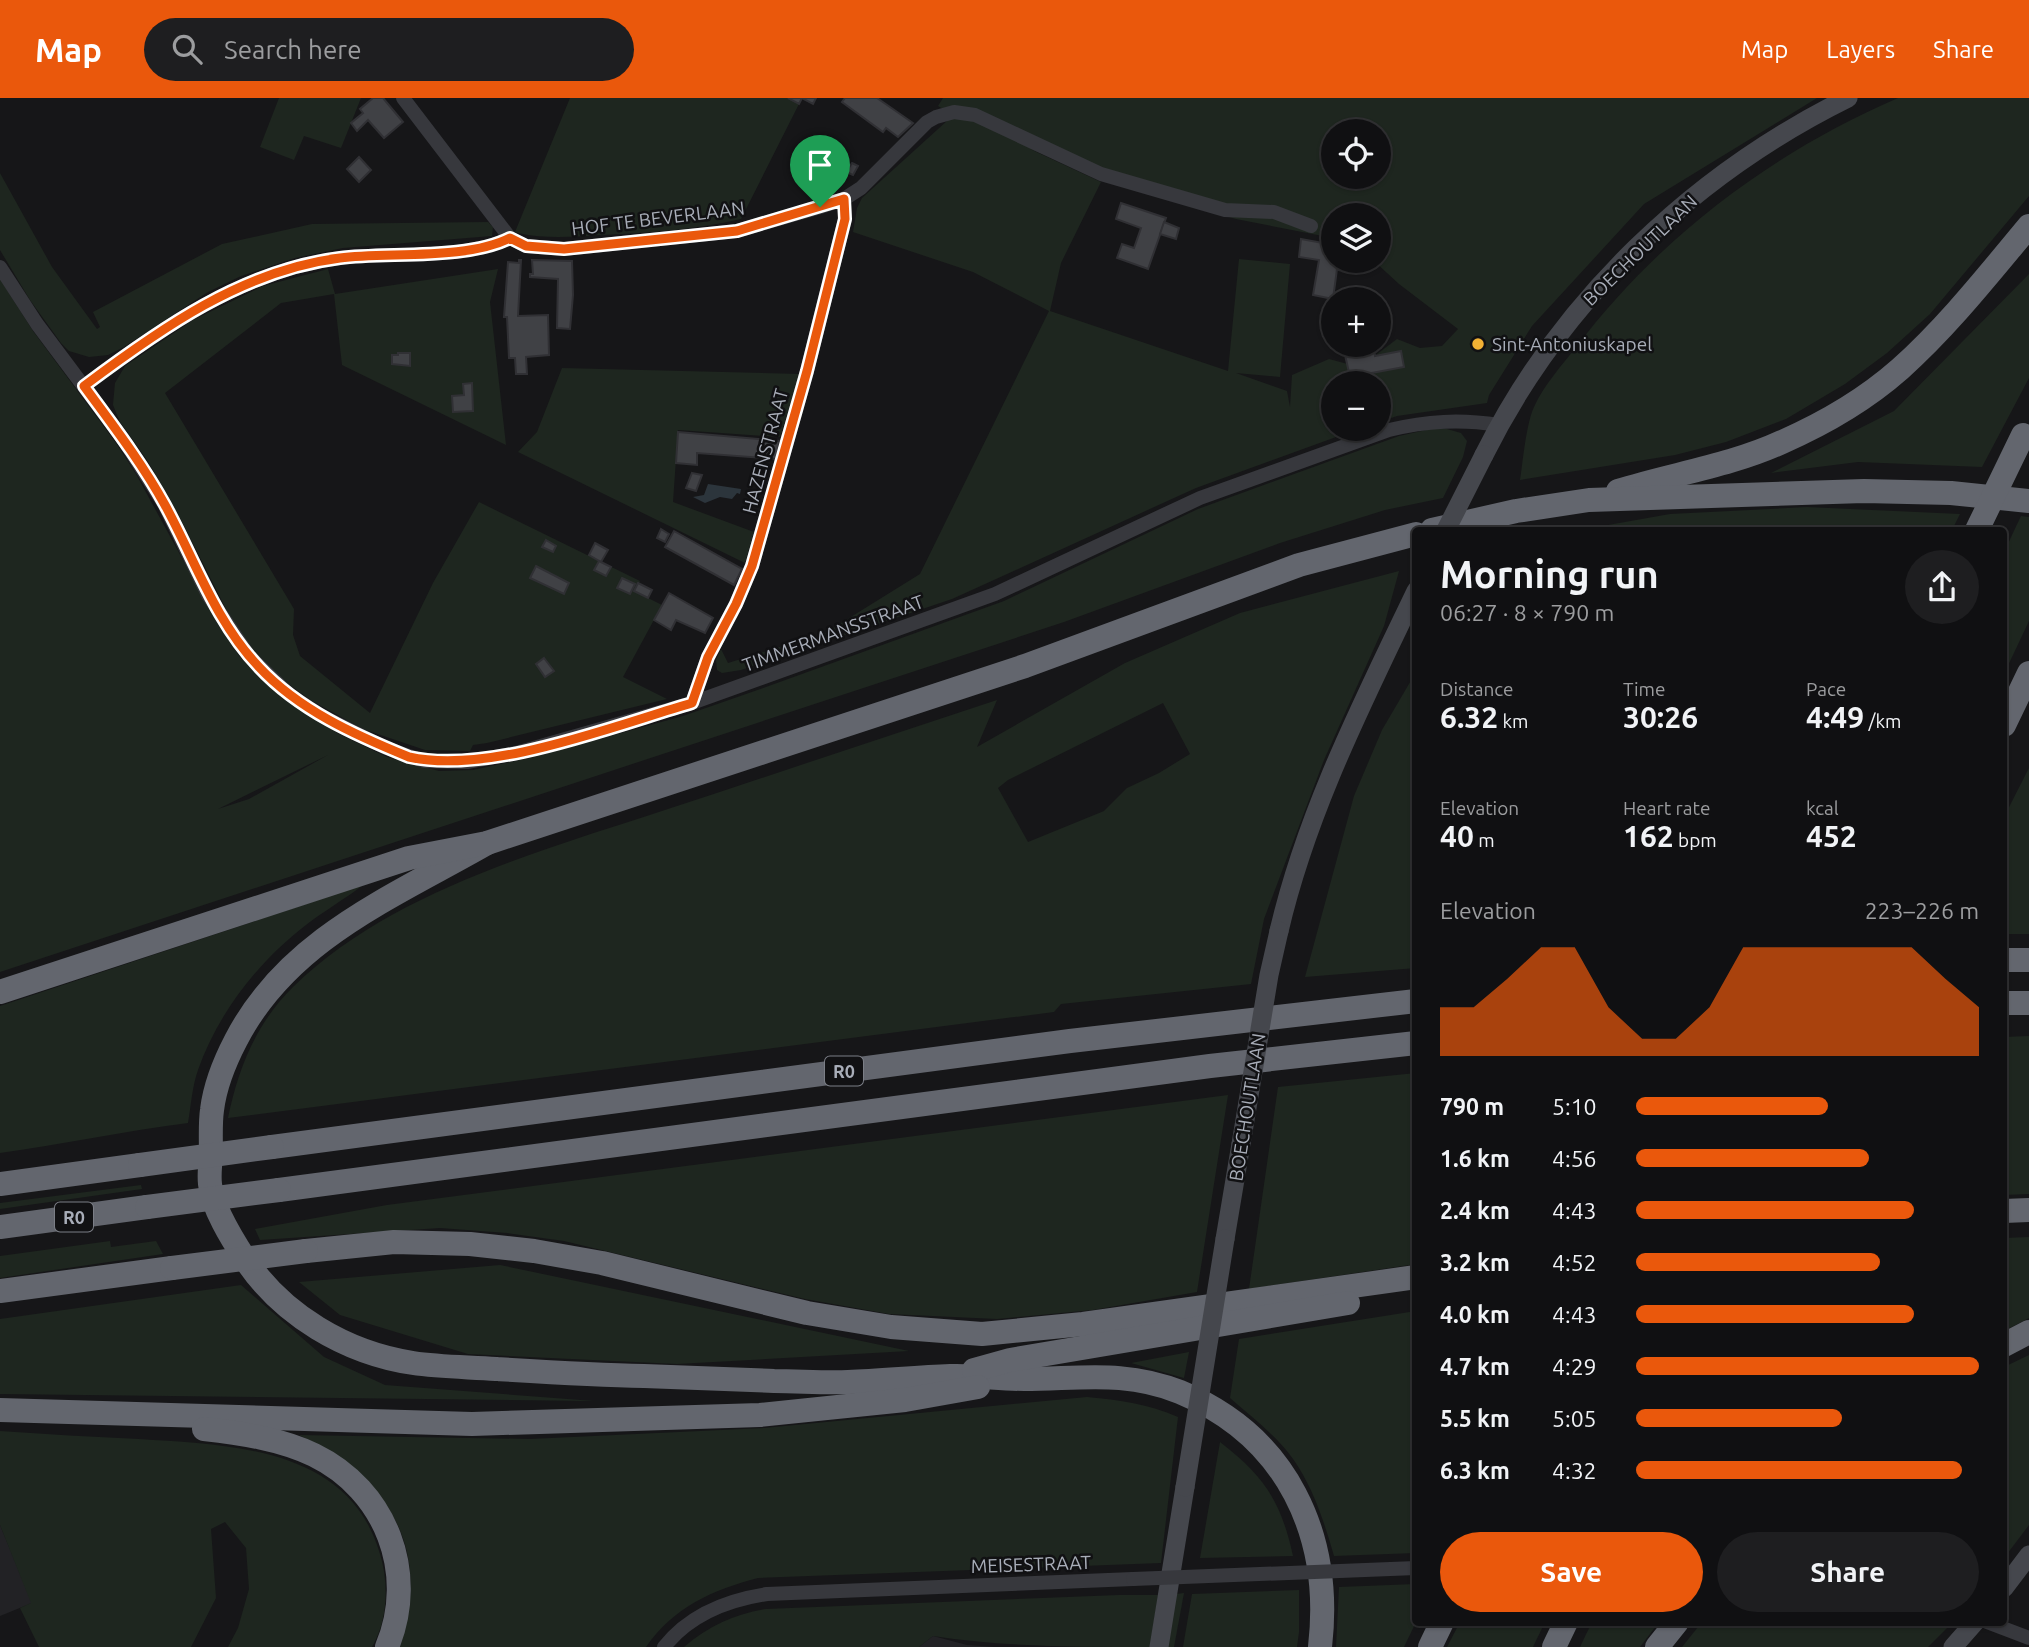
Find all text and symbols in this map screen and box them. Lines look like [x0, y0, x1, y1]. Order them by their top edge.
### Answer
search box [144, 18, 634, 81]
icon: search [168, 30, 206, 68]
text: Map [35, 31, 102, 68]
text: Search here [224, 35, 362, 64]
text: Map [1741, 36, 1788, 63]
text: Layers [1826, 36, 1895, 63]
text: Share [1933, 36, 1994, 63]
map controls [1321, 119, 1391, 441]
button: locate [1321, 119, 1391, 189]
pin [790, 135, 850, 207]
icon: arrive [801, 146, 839, 184]
street label: BOECHOUTLAAN [1579, 190, 1701, 310]
street label: HOF TE BEVERLAAN [570, 196, 746, 240]
button: layers [1321, 203, 1391, 273]
button: + [1321, 287, 1391, 357]
place label: Sint-Antoniuskapel [1492, 333, 1652, 355]
marker: Sint-Antoniuskapel [1470, 336, 1486, 352]
button: − [1321, 371, 1391, 441]
street label: HAZENSTRAAT [738, 386, 792, 516]
button: share [1905, 550, 1979, 624]
text: Morning run [1440, 553, 1659, 595]
street label: TIMMERMANSSTRAAT [739, 590, 927, 676]
text: 06:27 · 8 × 790 m [1440, 600, 1614, 625]
text: Distance [1440, 678, 1514, 700]
text: Time [1623, 678, 1665, 700]
text: Pace [1806, 678, 1846, 700]
text: 6.32 [1440, 700, 1498, 734]
text: 30:26 [1623, 700, 1698, 734]
text: 4:49 [1806, 700, 1864, 734]
text: km [1498, 710, 1528, 732]
text: /km [1864, 710, 1902, 732]
text: Elevation [1440, 797, 1519, 819]
text: Heart rate [1623, 797, 1710, 819]
text: kcal [1806, 797, 1839, 819]
text: 40 [1440, 819, 1474, 853]
text: 162 [1623, 819, 1674, 853]
text: 452 [1806, 819, 1857, 853]
text: m [1474, 829, 1495, 851]
text: bpm [1674, 829, 1717, 851]
text: Elevation [1440, 898, 1536, 923]
text: 223–226 m [1865, 898, 1979, 923]
street label: BOECHOUTLAAN [1224, 1031, 1270, 1183]
road number: R0 [825, 1056, 863, 1086]
text: 790 m [1440, 1094, 1504, 1119]
text: 5:10 [1552, 1094, 1597, 1119]
text: 1.6 km [1440, 1146, 1510, 1171]
text: 4:56 [1552, 1146, 1597, 1171]
text: 2.4 km [1440, 1198, 1510, 1223]
text: 4:43 [1552, 1198, 1597, 1223]
road number: R0 [55, 1202, 93, 1232]
text: 3.2 km [1440, 1250, 1510, 1275]
text: 4:52 [1552, 1250, 1597, 1275]
text: 4.0 km [1440, 1302, 1510, 1327]
text: 4:43 [1552, 1302, 1597, 1327]
text: 4.7 km [1440, 1354, 1510, 1379]
text: 4:29 [1552, 1354, 1597, 1379]
text: 5.5 km [1440, 1406, 1510, 1431]
text: 5:05 [1552, 1406, 1597, 1431]
text: 6.3 km [1440, 1458, 1510, 1483]
text: 4:32 [1552, 1458, 1597, 1483]
button: Save [1440, 1532, 1703, 1612]
button: Share [1717, 1532, 1979, 1612]
street label: MEISESTRAAT [970, 1551, 1092, 1577]

